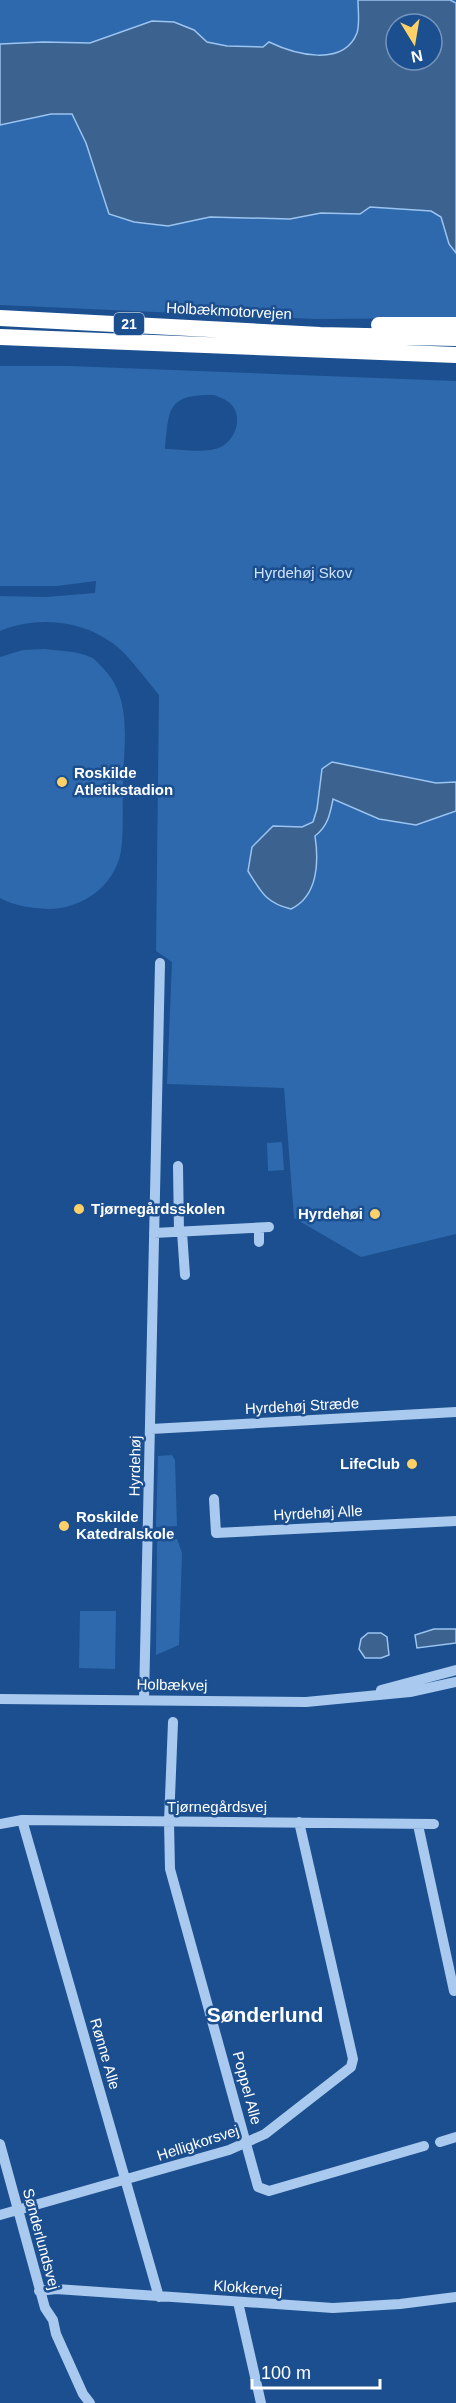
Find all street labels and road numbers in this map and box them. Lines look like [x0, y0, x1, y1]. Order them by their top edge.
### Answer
street label: Holbækmotorvejen [166, 299, 292, 322]
road number: 21 [114, 313, 144, 335]
street label: Hyrdehøj Stræde [244, 1394, 359, 1417]
street label: Hyrdehøj [125, 1435, 144, 1497]
street label: Hyrdehøj Alle [273, 1502, 363, 1523]
street label: Holbækvej [136, 1675, 208, 1694]
street label: Tjørnegårdsvej [167, 1798, 267, 1815]
street label: Rønne Alle [87, 2016, 124, 2091]
street label: Poppel Alle [230, 2049, 265, 2126]
street label: Helligkorsvej [155, 2121, 241, 2164]
street label: Sønderlundsvej [20, 2186, 63, 2291]
street label: Klokkervej [213, 2277, 283, 2298]

